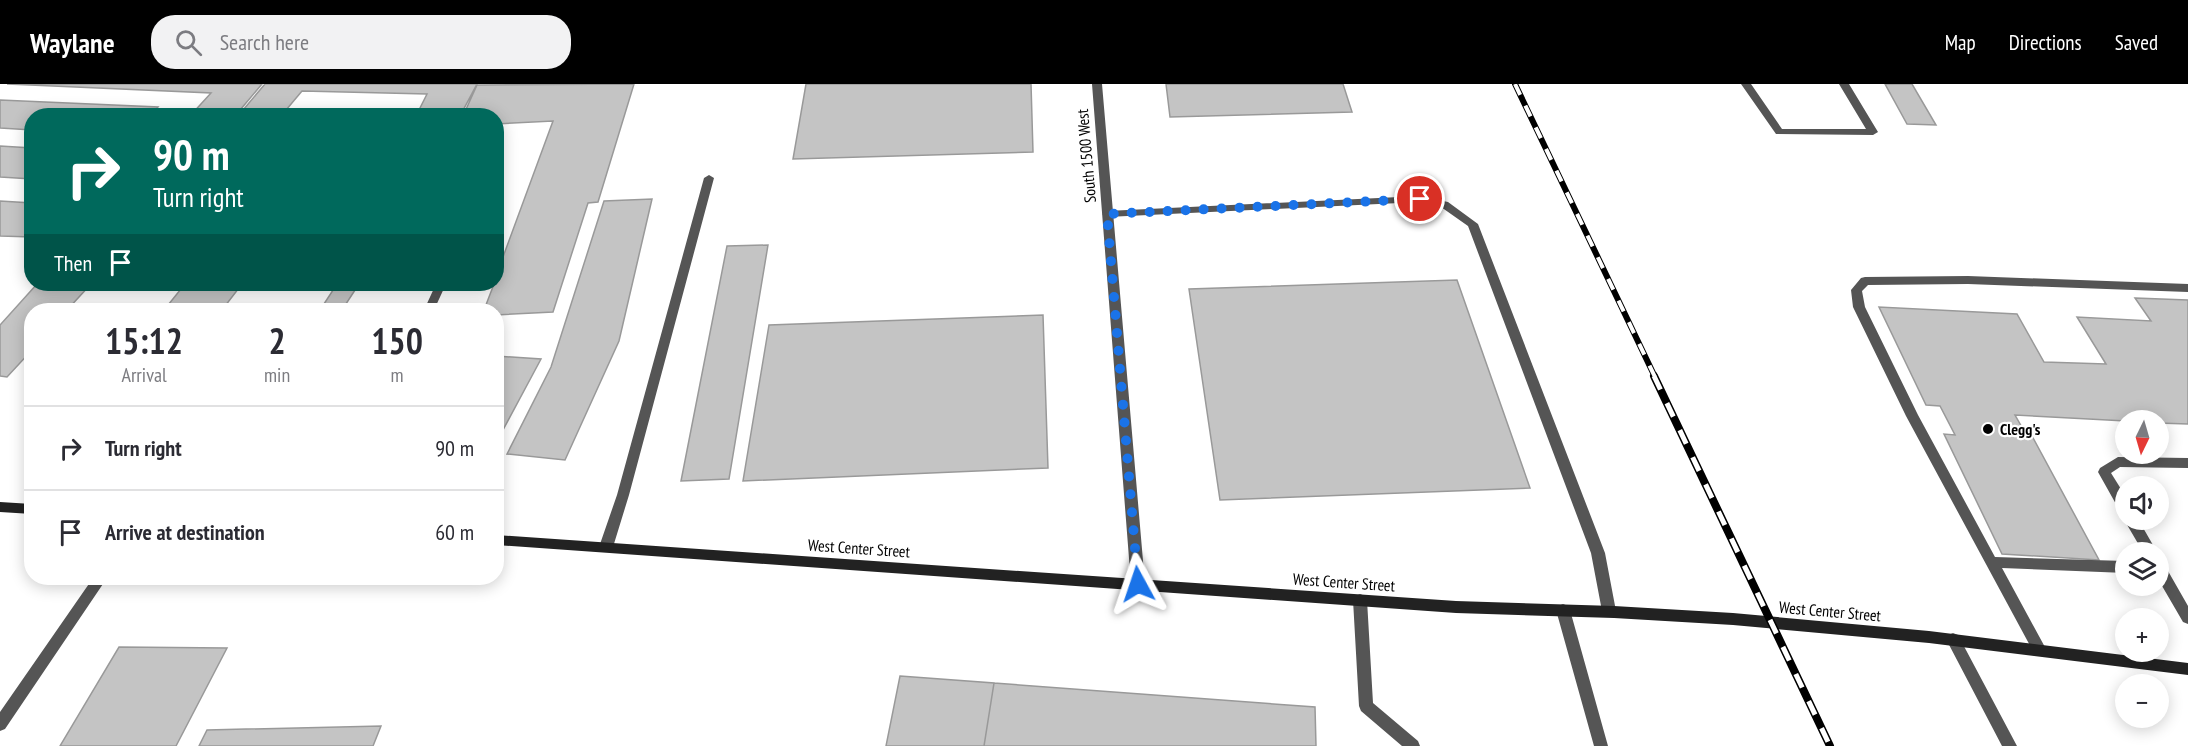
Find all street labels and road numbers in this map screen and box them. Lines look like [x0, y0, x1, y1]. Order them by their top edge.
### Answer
street label: South 1500 West [1072, 108, 1100, 204]
street label: West Center Street [807, 534, 911, 562]
street label: West Center Street [1292, 568, 1396, 596]
street label: West Center Street [1778, 597, 1882, 625]

